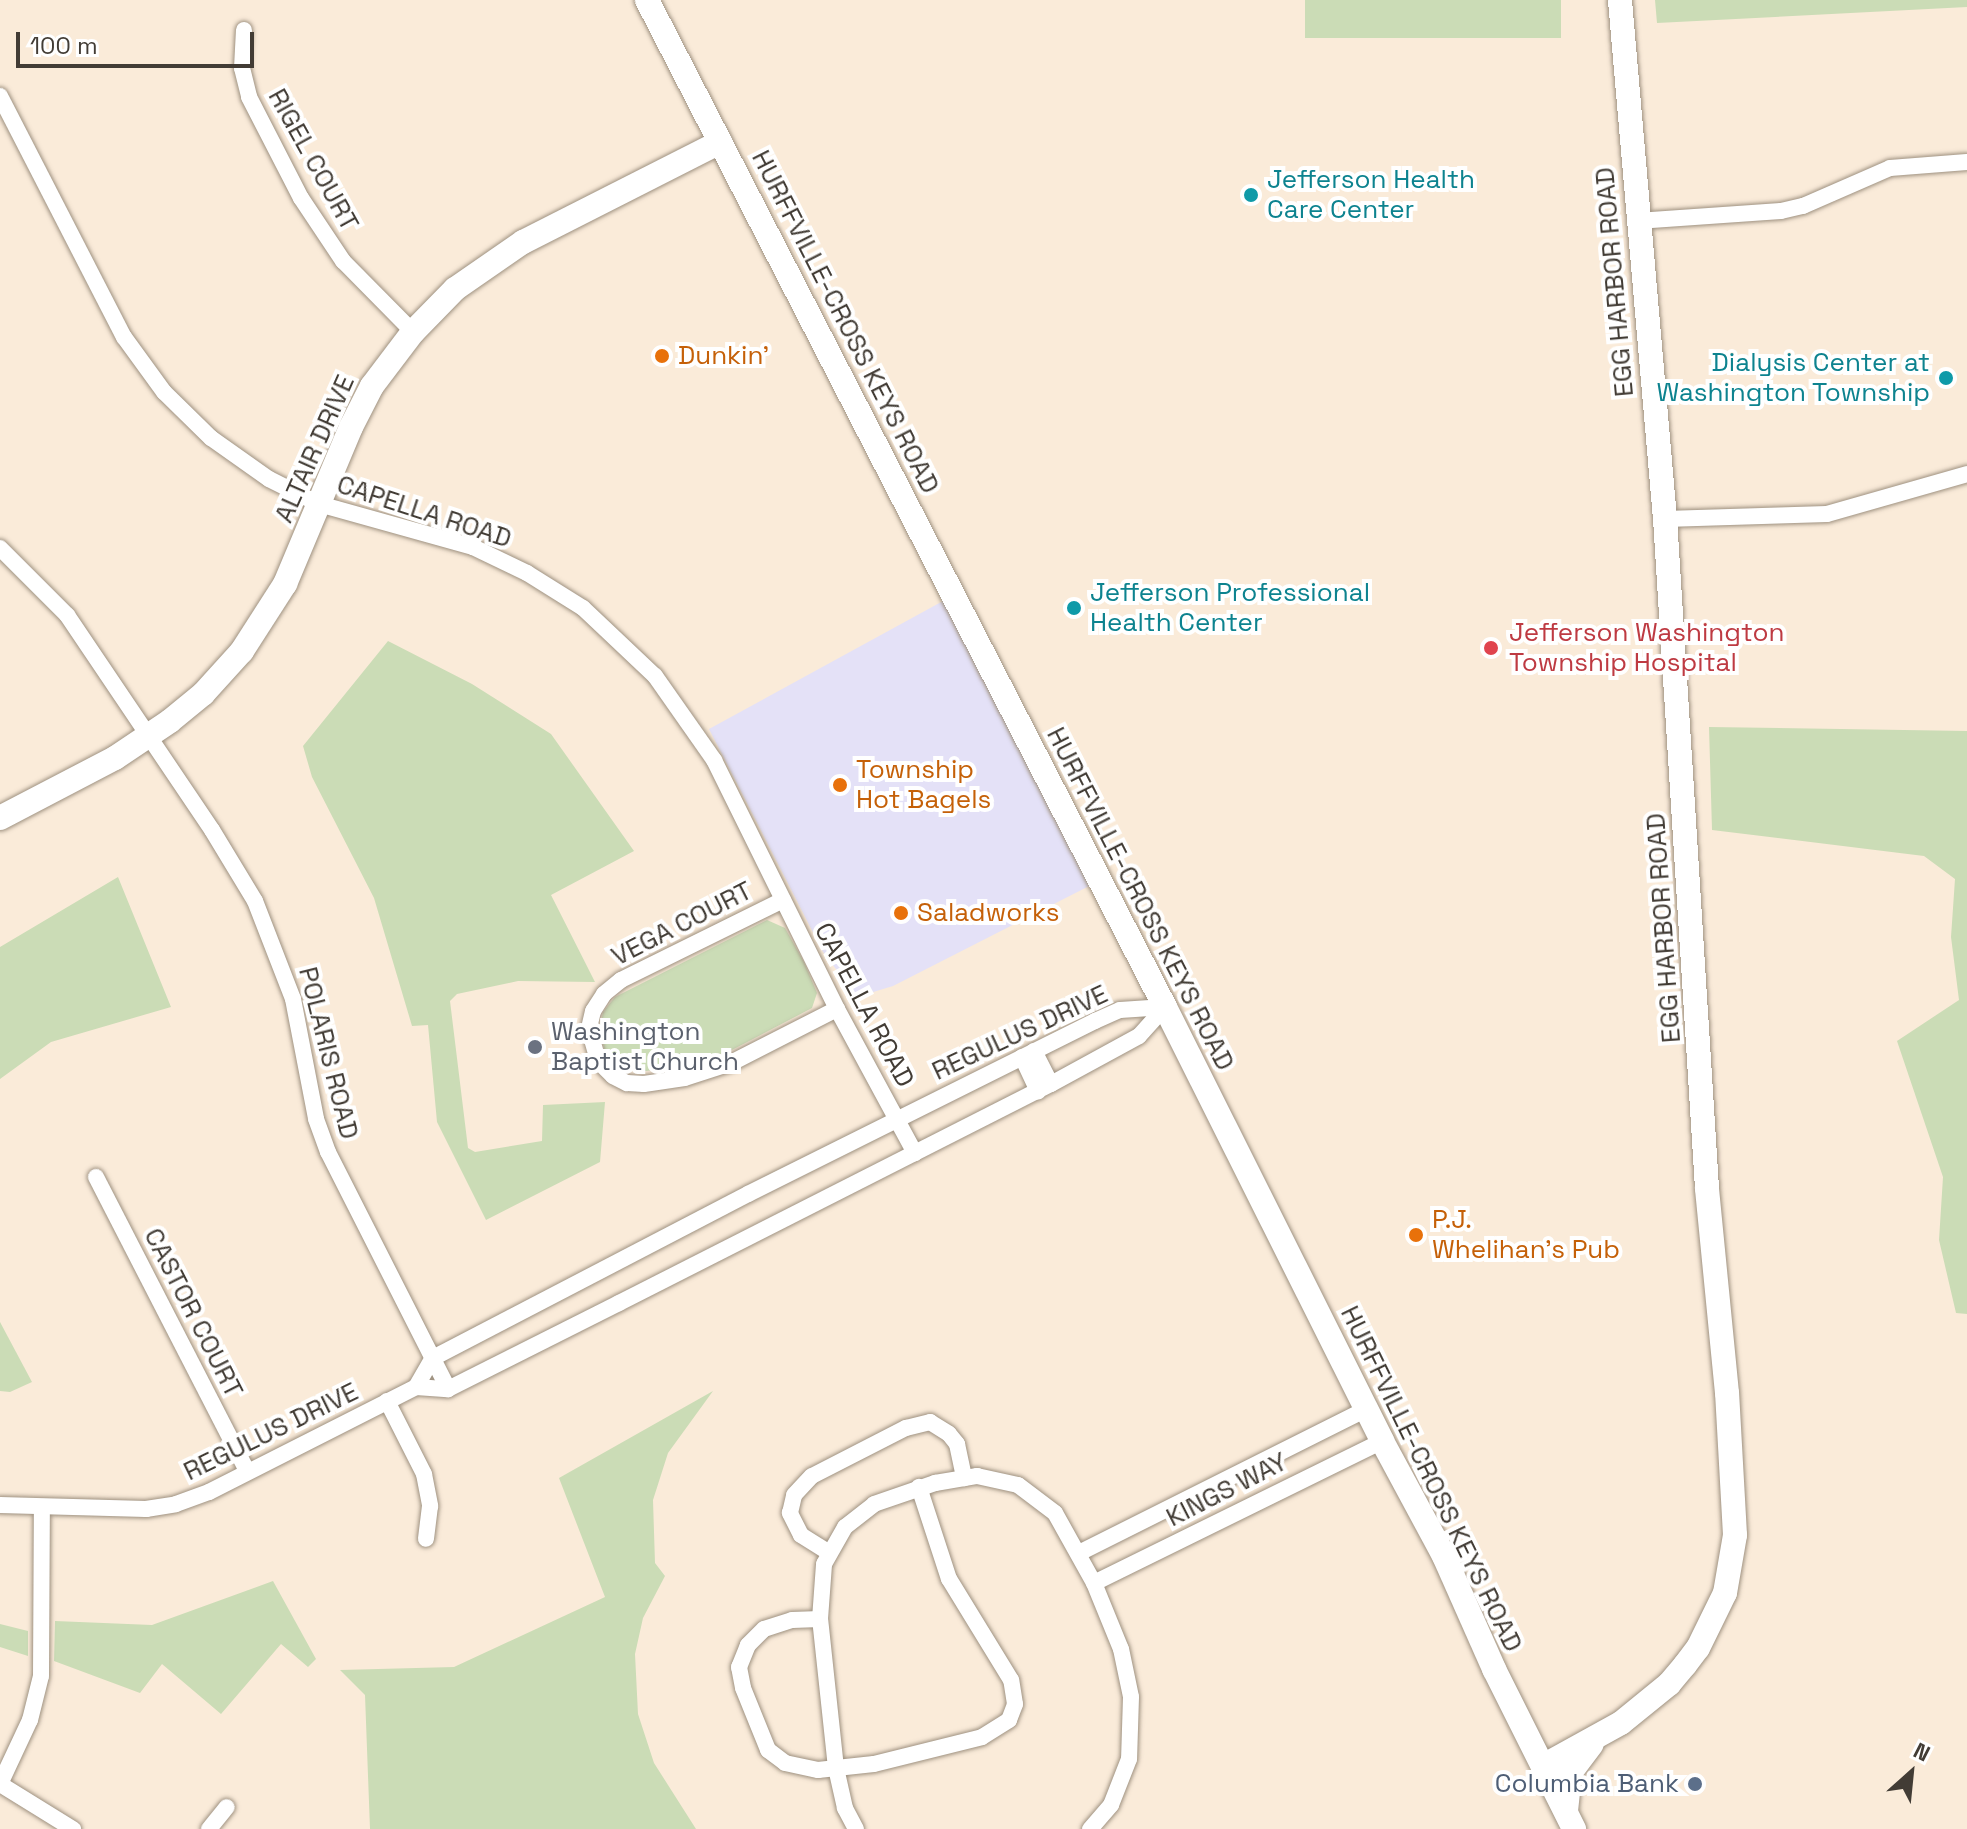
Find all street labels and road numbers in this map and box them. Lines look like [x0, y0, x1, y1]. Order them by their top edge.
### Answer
street label: RIGEL COURT [261, 83, 365, 237]
street label: HURFFVILLE-CROSS KEYS ROAD [745, 145, 945, 499]
street label: EGG HARBOR ROAD [1589, 166, 1641, 398]
street label: ALTAIR DRIVE [269, 370, 361, 528]
street label: CAPELLA ROAD [333, 469, 515, 555]
street label: HURFFVILLE-CROSS KEYS ROAD [1040, 722, 1240, 1076]
street label: EGG HARBOR ROAD [1640, 812, 1688, 1044]
street label: VEGA COURT [606, 875, 758, 973]
street label: CAPELLA ROAD [808, 917, 920, 1093]
street label: POLARIS ROAD [292, 964, 364, 1142]
street label: REGULUS DRIVE [927, 979, 1113, 1087]
street label: CASTOR COURT [137, 1223, 249, 1403]
street label: HURFFVILLE-CROSS KEYS ROAD [1334, 1301, 1528, 1657]
street label: REGULUS DRIVE [179, 1376, 363, 1488]
street label: KINGS WAY [1161, 1446, 1293, 1534]

